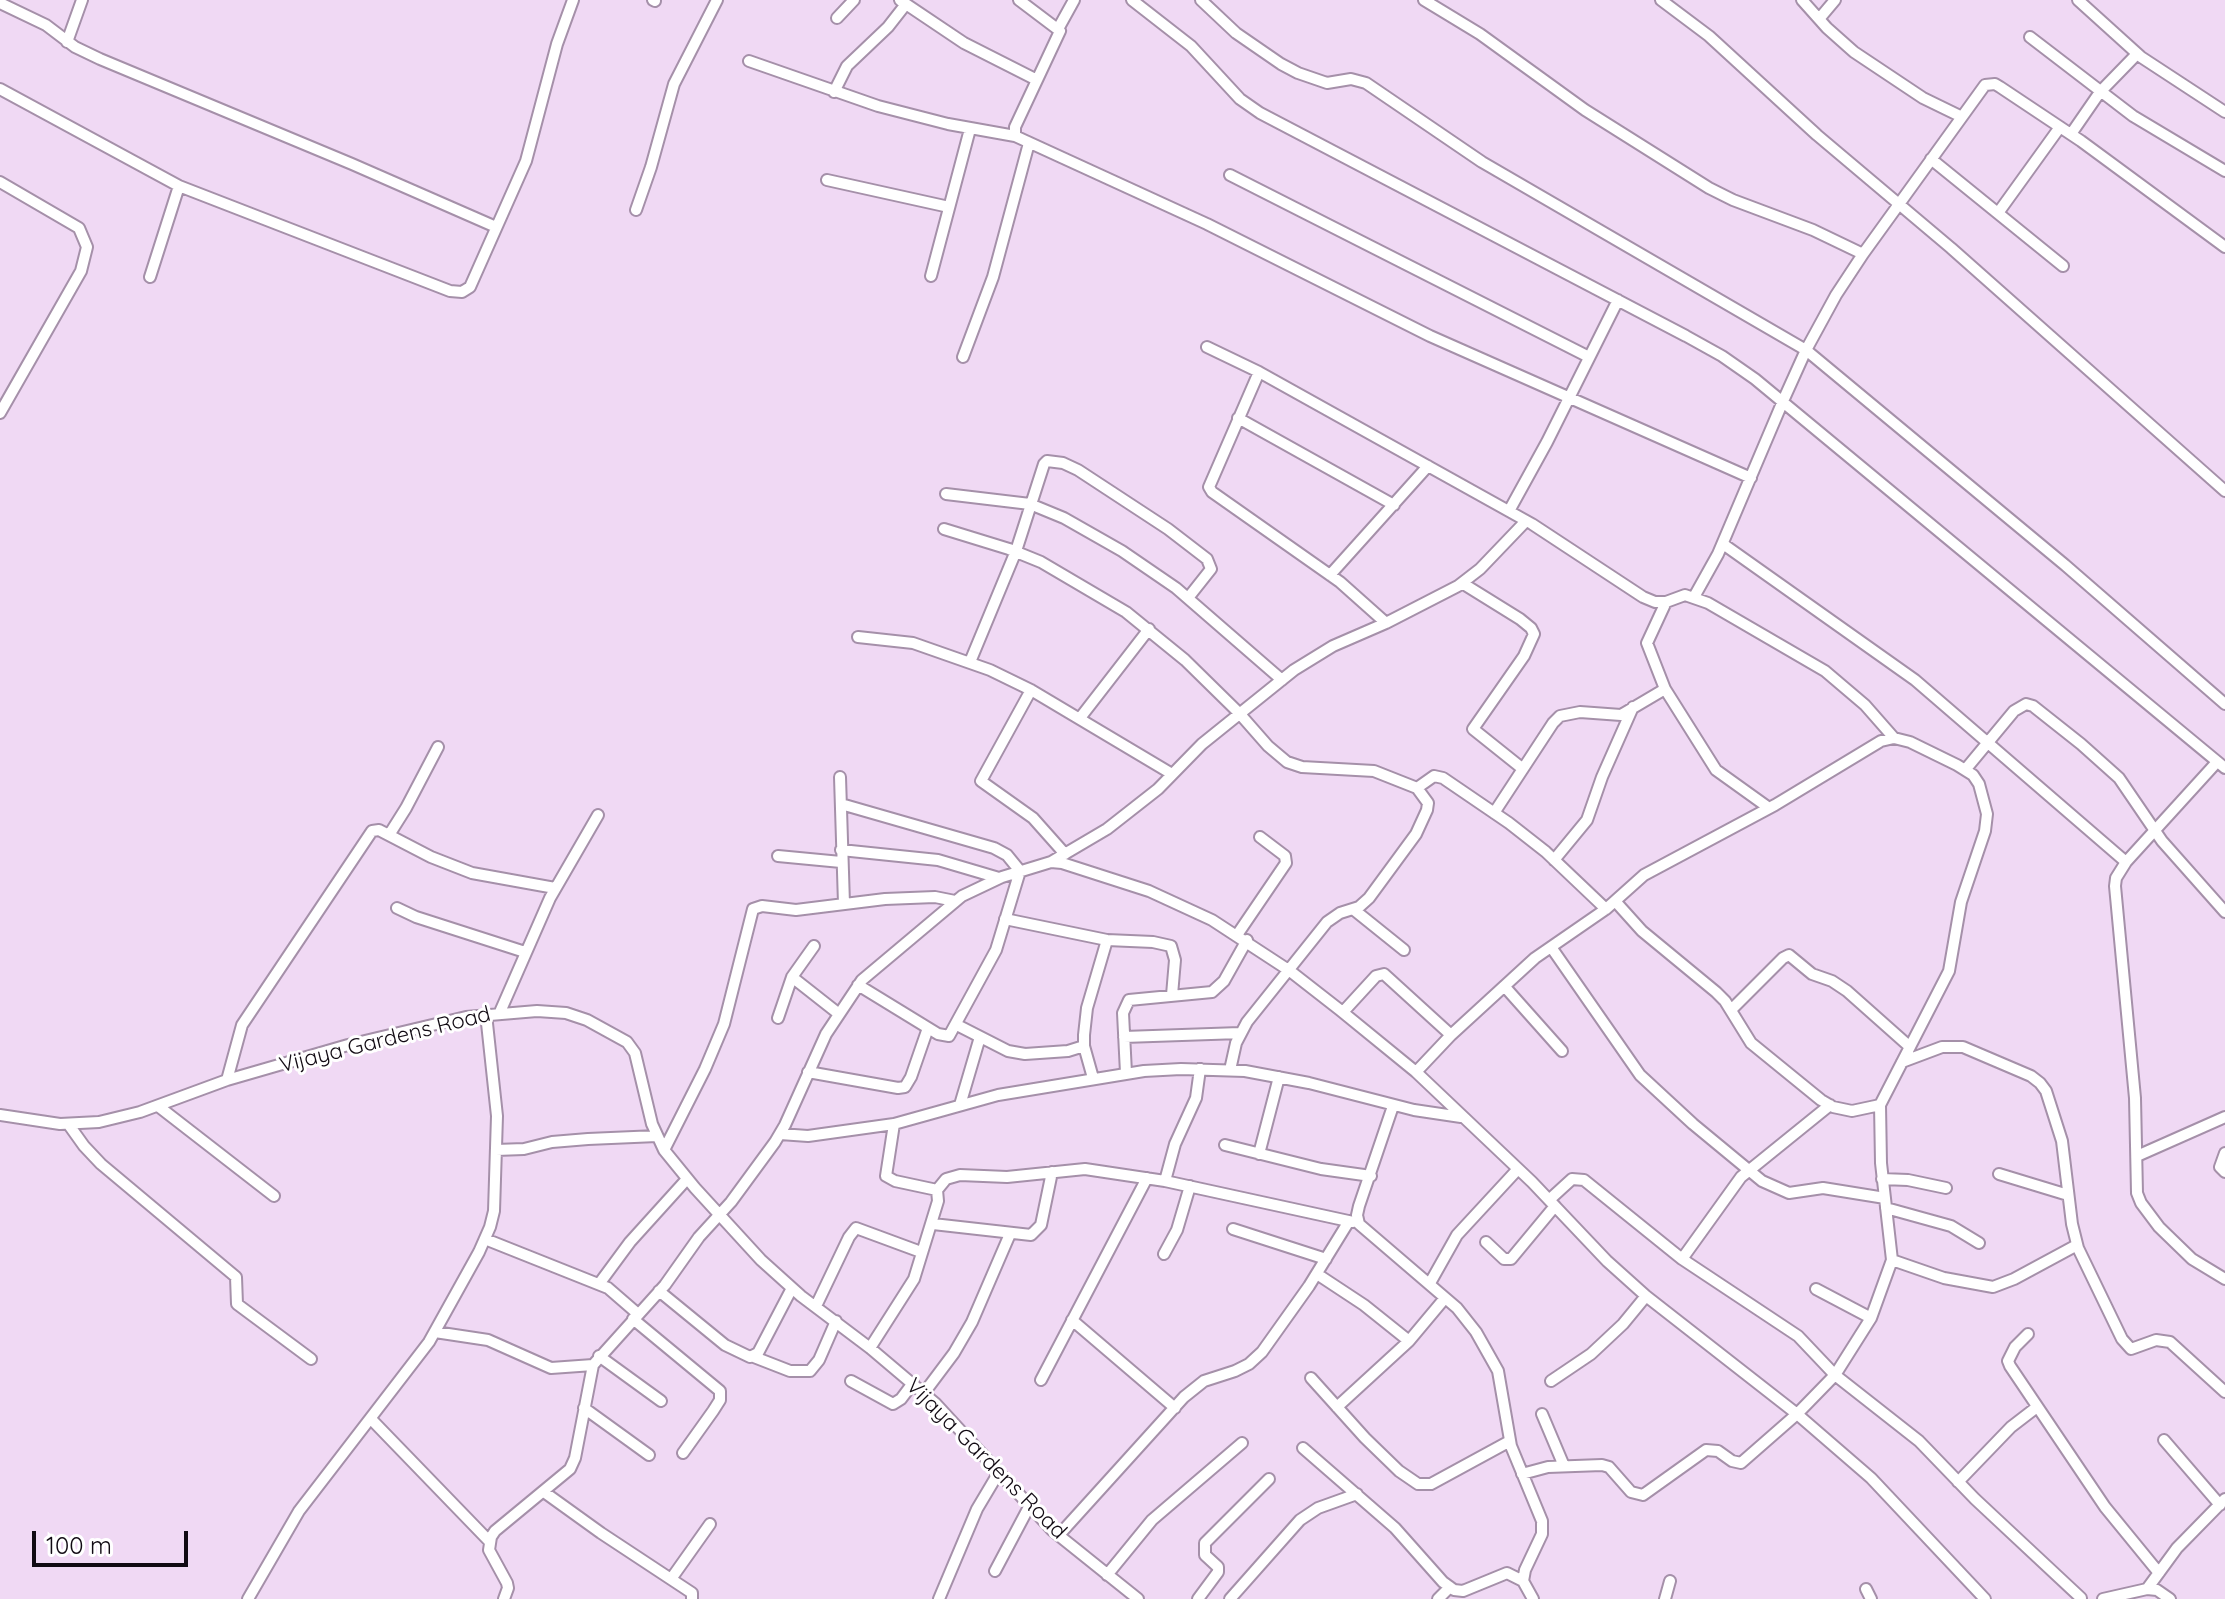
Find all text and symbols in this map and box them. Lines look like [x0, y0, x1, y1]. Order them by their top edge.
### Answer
street label: Vijaya Gardens Road [277, 1001, 493, 1079]
street label: Vijaya Gardens Road [900, 1373, 1072, 1545]
scale bar [36, 1515, 192, 1565]
text: 100 m [46, 1530, 112, 1560]

